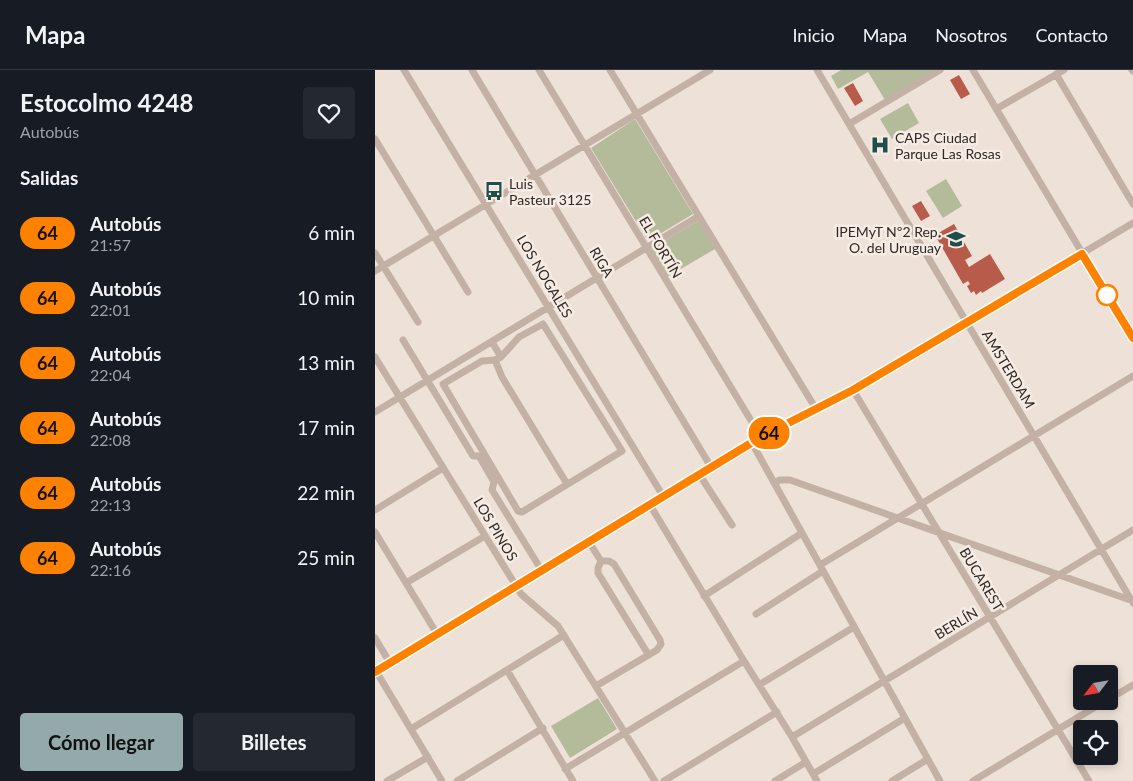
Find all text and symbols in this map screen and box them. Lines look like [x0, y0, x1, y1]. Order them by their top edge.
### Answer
text: Mapa [25, 20, 85, 49]
text: Inicio [792, 24, 835, 46]
text: Mapa [863, 24, 907, 46]
text: Nosotros [935, 24, 1007, 46]
text: Contacto [1035, 24, 1108, 46]
button: heart [303, 87, 355, 139]
text: Estocolmo 4248 [20, 88, 193, 117]
text: Autobús [20, 122, 79, 141]
place label: CAPS Ciudad Parque Las Rosas [895, 129, 1001, 162]
hospital icon: CAPS Ciudad Parque Las Rosas [869, 134, 891, 156]
text: Salidas [20, 166, 78, 189]
place label: Luis Pasteur 3125 [509, 175, 591, 208]
bus stop icon: Luis Pasteur 3125 [483, 180, 505, 202]
text: Autobús [90, 212, 161, 235]
street label: EL FORTÍN [636, 213, 686, 281]
text: 6 min [308, 221, 355, 244]
text: 64 [37, 222, 58, 244]
place label: IPEMyT Nº2 Rep. O. del Uruguay [835, 223, 942, 256]
school or university icon: IPEMyT Nº2 Rep. O. del Uruguay [945, 228, 967, 250]
street label: LOS NOGALES [514, 232, 576, 320]
text: 21:57 [90, 235, 131, 254]
street label: RIGA [586, 244, 618, 281]
text: Autobús [90, 277, 161, 300]
unlabelled marker [1096, 284, 1118, 306]
text: 10 min [297, 286, 355, 309]
text: 64 [37, 287, 58, 309]
text: 22:01 [90, 300, 131, 319]
street label: AMSTERDAM [979, 327, 1039, 411]
text: Autobús [90, 342, 161, 365]
text: 13 min [297, 351, 355, 374]
text: 64 [37, 352, 58, 374]
text: 22:04 [90, 365, 131, 384]
text: Autobús [90, 407, 161, 430]
text: 17 min [297, 416, 355, 439]
text: 64 [37, 417, 58, 439]
line badge: 64 [747, 417, 791, 449]
text: 64 [759, 422, 779, 444]
text: 22:08 [90, 430, 131, 449]
text: Autobús [90, 472, 161, 495]
text: 22 min [297, 481, 355, 504]
text: 64 [37, 482, 58, 504]
street label: LOS PINOS [470, 494, 522, 564]
text: 22:13 [90, 495, 131, 514]
text: Autobús [90, 537, 161, 560]
street label: BUCAREST [956, 544, 1008, 614]
text: 25 min [297, 546, 355, 569]
text: 64 [37, 547, 58, 569]
text: 22:16 [90, 560, 131, 579]
street label: BERLÍN [931, 603, 981, 643]
north arrow [1073, 665, 1117, 710]
map controls [1073, 665, 1118, 765]
button: Cómo llegar [20, 713, 183, 771]
button: Billetes [193, 713, 355, 771]
button: locate [1073, 720, 1118, 765]

